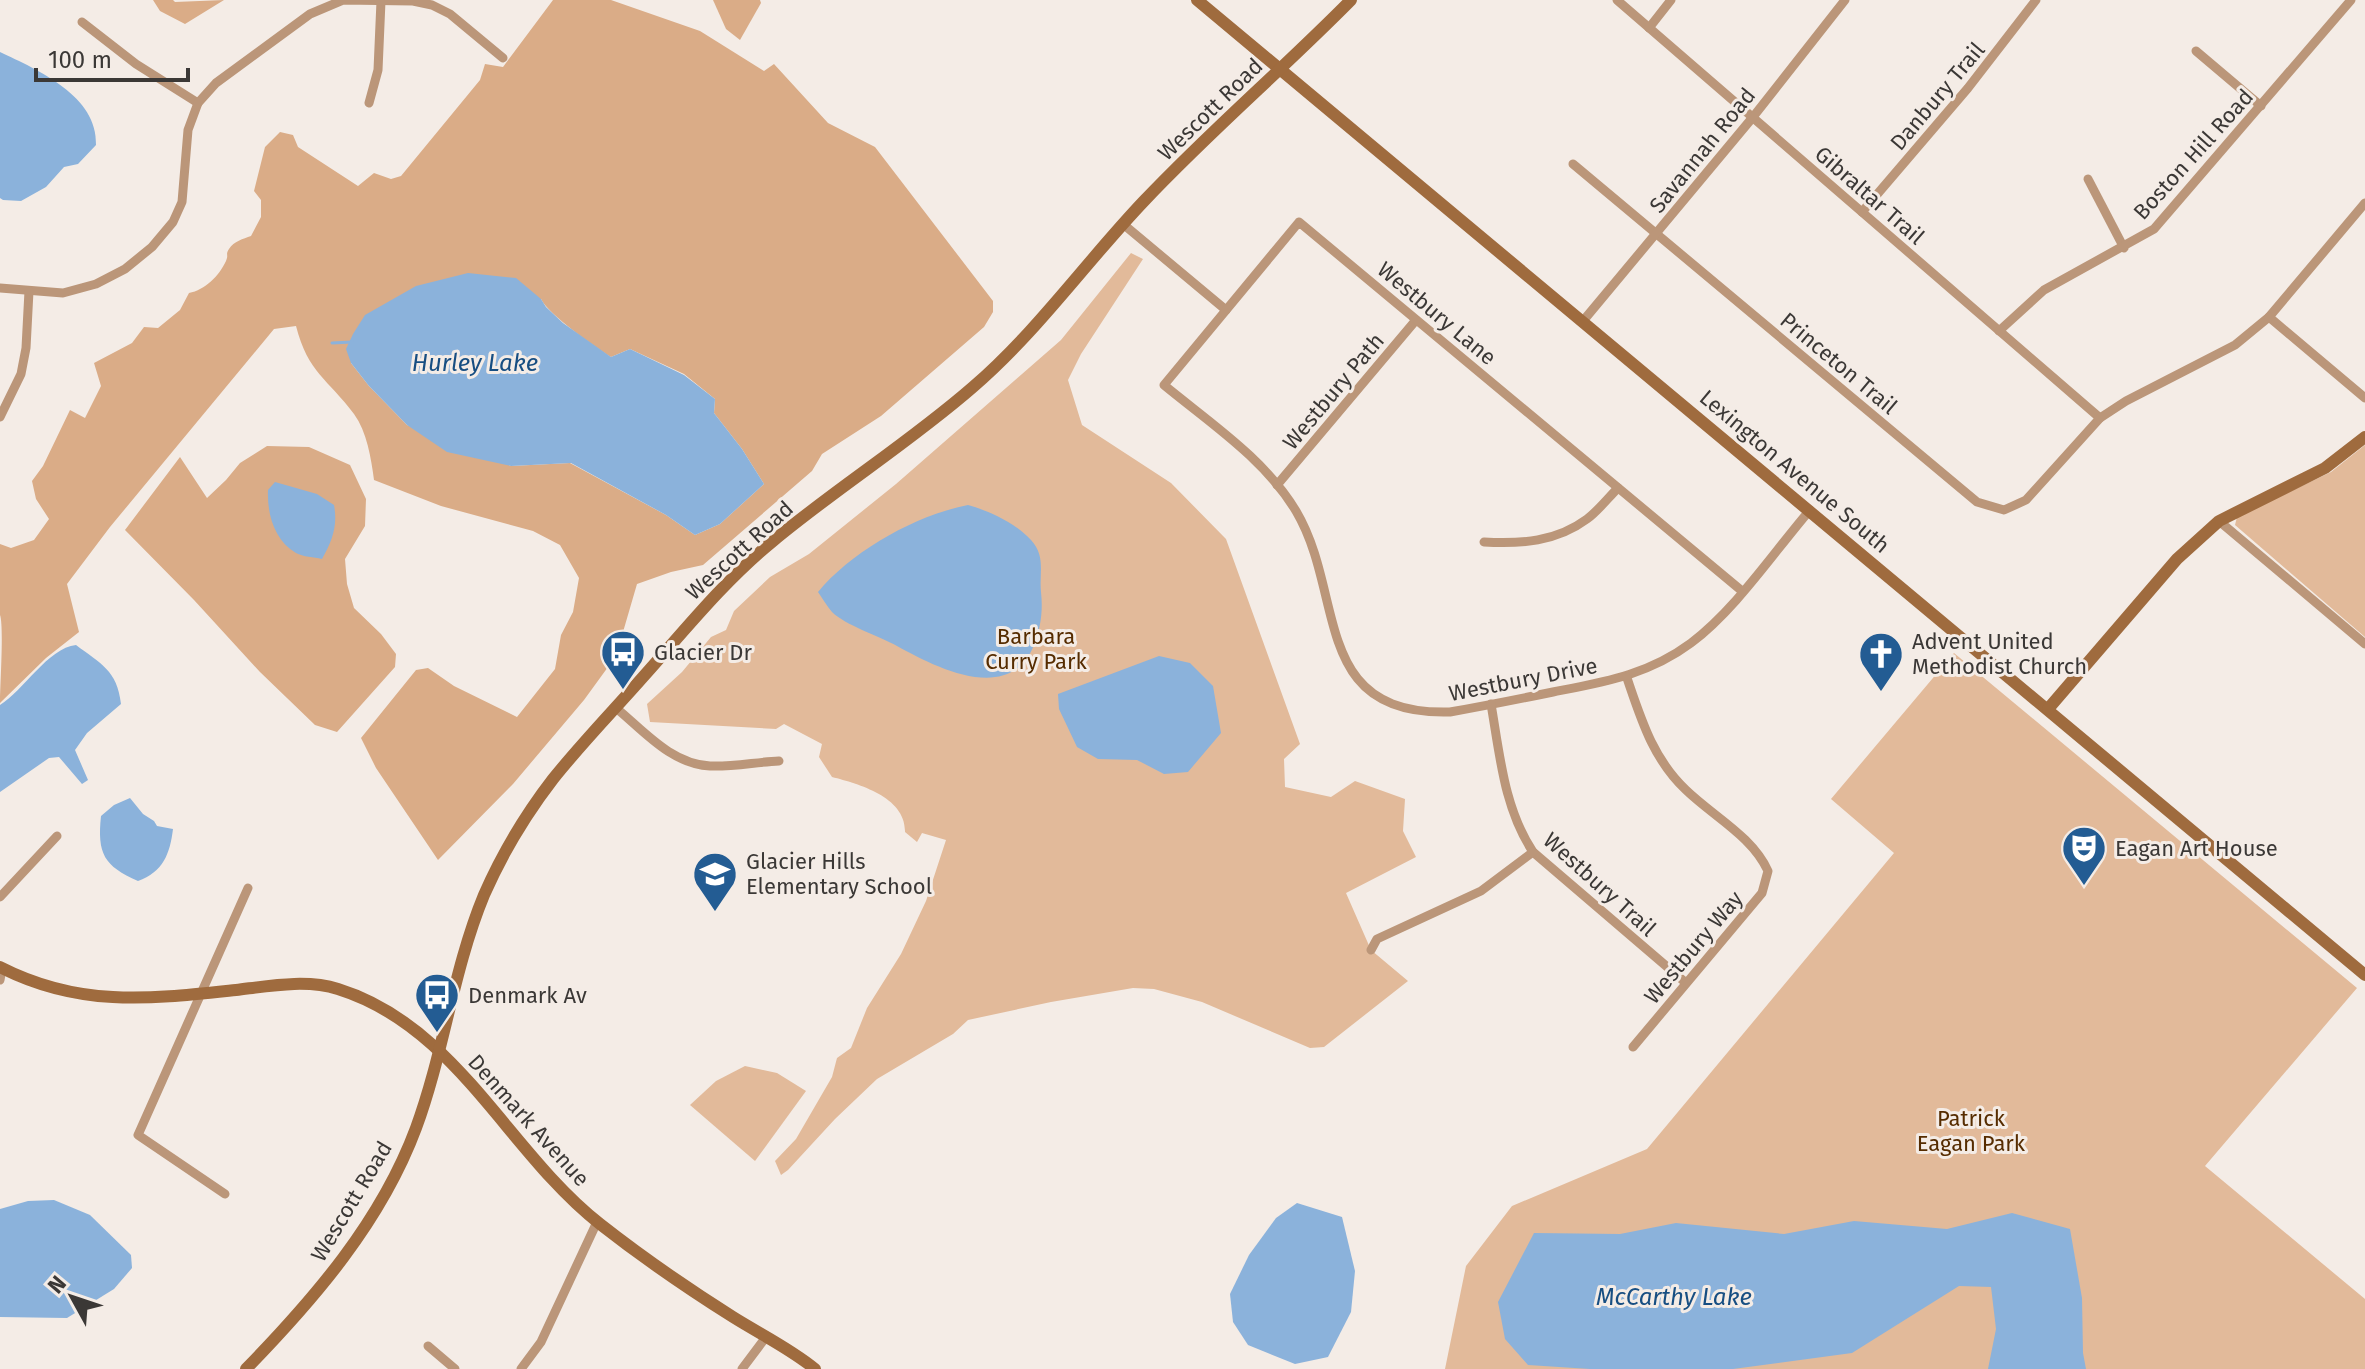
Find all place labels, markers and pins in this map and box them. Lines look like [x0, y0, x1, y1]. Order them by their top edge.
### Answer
bus stop icon: Glacier Dr [599, 628, 647, 691]
place label: Advent United Methodist Church [1912, 628, 2087, 680]
church icon: Advent United Methodist Church [1857, 630, 1905, 693]
place label: Glacier Dr [654, 639, 752, 666]
theatre icon: Eagan Art House [2060, 824, 2108, 887]
place label: Eagan Art House [2115, 835, 2278, 862]
place label: Glacier Hills Elementary School [746, 848, 932, 900]
school or university icon: Glacier Hills Elementary School [691, 850, 739, 913]
bus stop icon: Denmark Av [413, 971, 461, 1034]
place label: Denmark Av [468, 982, 587, 1009]

